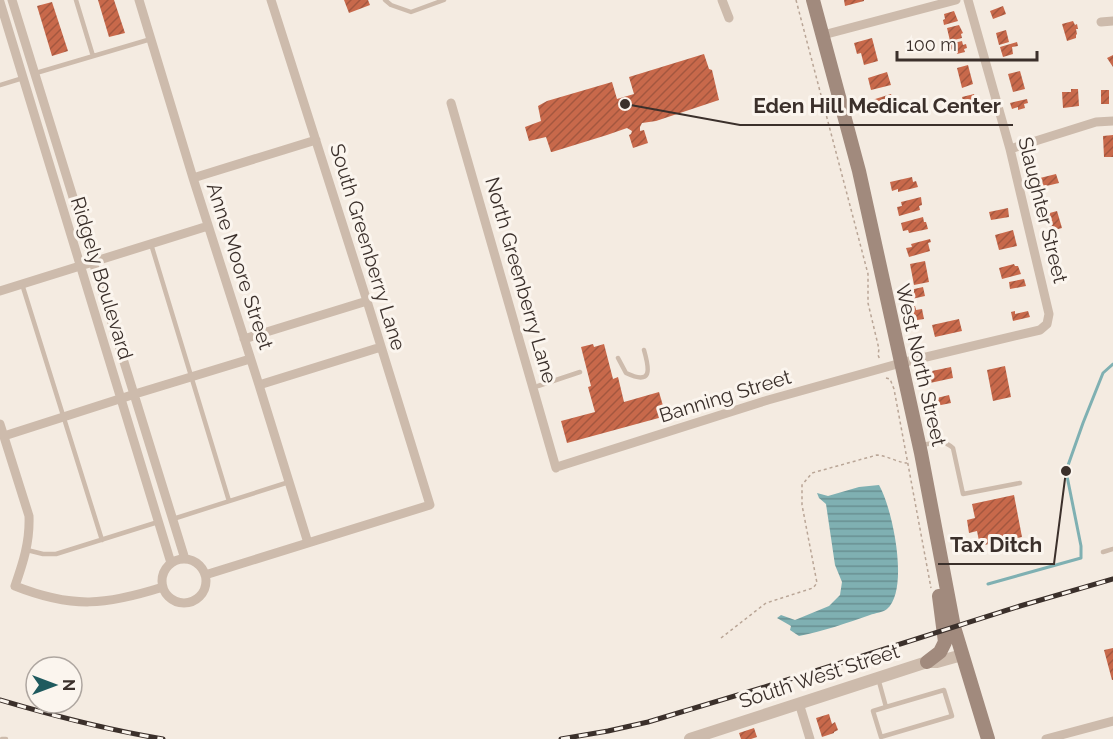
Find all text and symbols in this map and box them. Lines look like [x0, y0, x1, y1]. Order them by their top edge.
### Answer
scale bar [897, 24, 1036, 62]
text: 100 m [906, 34, 957, 55]
callout: Eden Hill Medical Center [740, 86, 1013, 125]
text: Eden Hill Medical Center [753, 93, 1001, 118]
street label: Slaughter Street [1013, 134, 1073, 286]
street label: South Greenberry Lane [325, 141, 411, 354]
street label: North Greenberry Lane [480, 174, 562, 386]
street label: Anne Moore Street [202, 180, 278, 353]
street label: Ridgely Boulevard [66, 194, 138, 362]
street label: West North Street [891, 281, 951, 449]
street label: Banning Street [656, 364, 794, 427]
callout: Tax Ditch [938, 525, 1054, 564]
text: Tax Ditch [950, 532, 1042, 557]
street label: South West Street [736, 639, 902, 713]
north arrow [24, 655, 84, 715]
text: N [59, 679, 78, 691]

